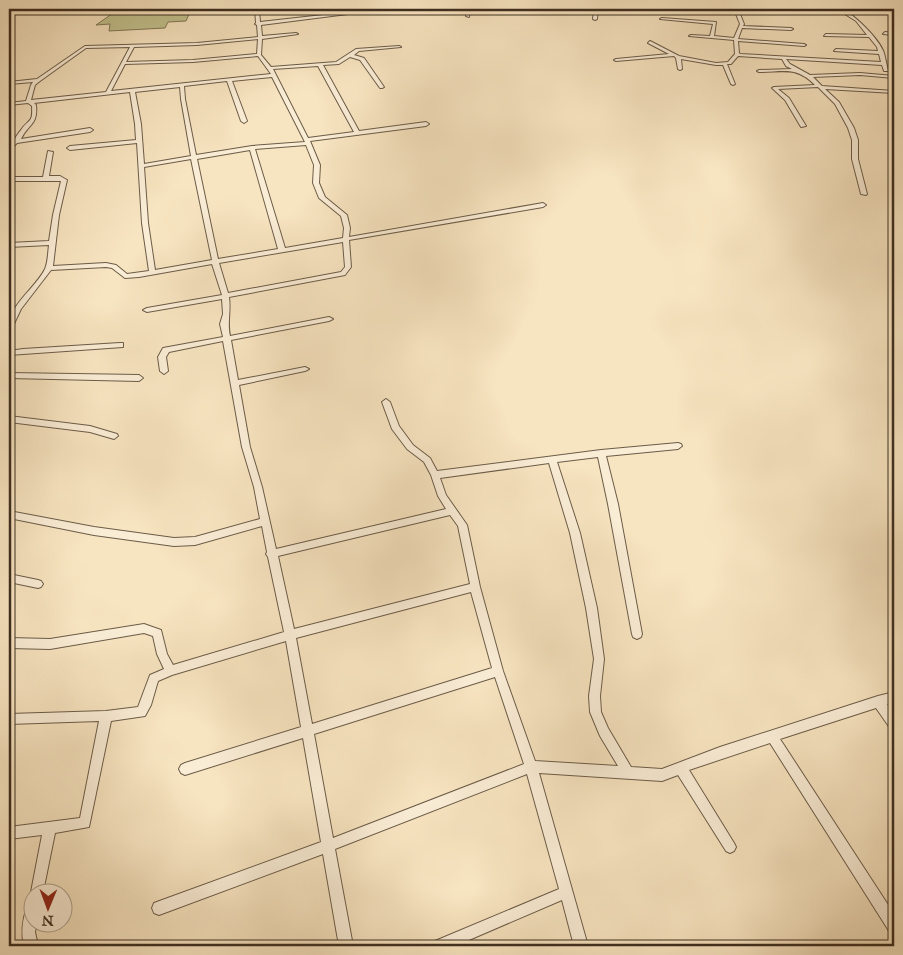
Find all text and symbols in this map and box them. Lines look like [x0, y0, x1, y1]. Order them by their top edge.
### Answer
north arrow [22, 882, 72, 932]
text: N [42, 912, 54, 929]

